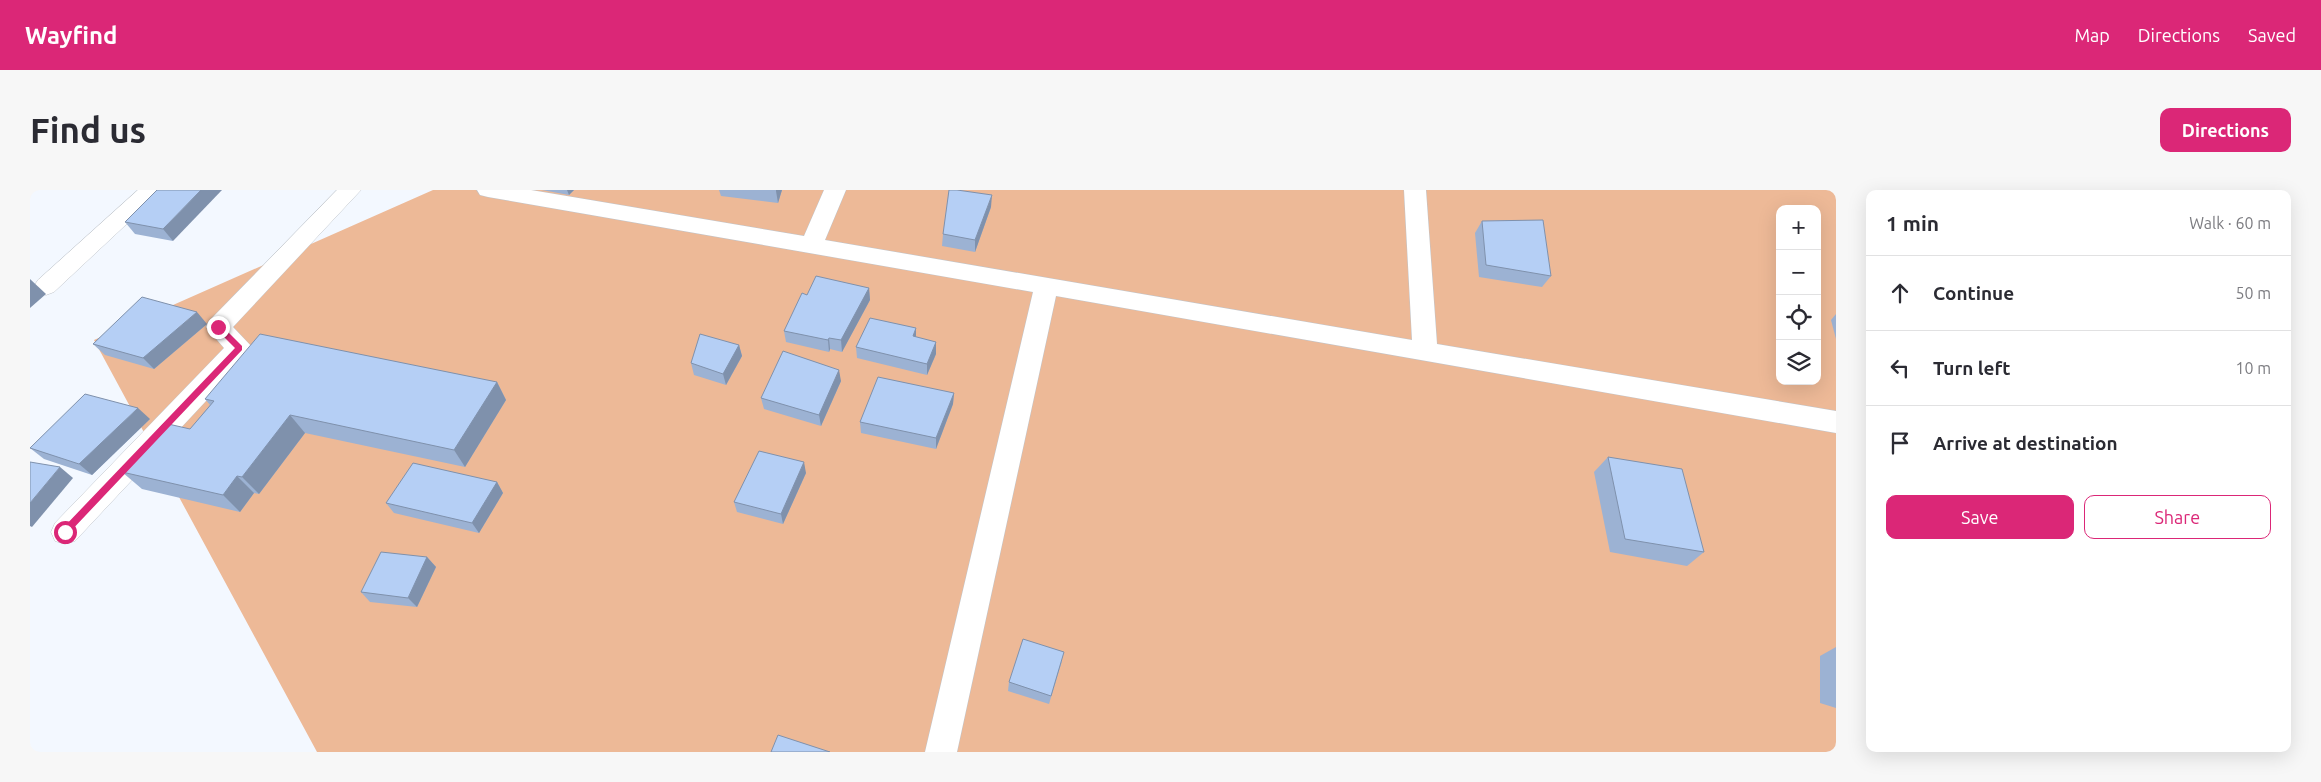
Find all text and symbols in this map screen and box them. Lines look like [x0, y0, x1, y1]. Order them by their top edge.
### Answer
text: Wayfind [25, 22, 117, 49]
text: Map [2074, 25, 2110, 45]
text: Directions [2138, 25, 2220, 45]
text: Saved [2248, 25, 2296, 45]
button: Directions [2160, 108, 2291, 152]
text: Find us [30, 110, 146, 150]
map controls [1776, 205, 1821, 385]
button: + [1776, 205, 1821, 250]
text: 1 min [1886, 211, 1939, 235]
text: Walk · 60 m [2189, 214, 2271, 232]
button: − [1776, 250, 1821, 295]
icon: ahead [1886, 279, 1914, 307]
text: Continue [1933, 282, 2014, 304]
text: 50 m [2235, 284, 2271, 302]
button: locate [1776, 295, 1821, 340]
route end [207, 316, 230, 339]
button: layers [1776, 340, 1821, 385]
icon: left [1886, 354, 1914, 382]
text: Turn left [1933, 357, 2011, 379]
text: 10 m [2235, 359, 2271, 377]
icon: arrive [1886, 429, 1914, 457]
text: Arrive at destination [1933, 432, 2118, 454]
button: Save [1886, 495, 2074, 539]
button: Share [2084, 495, 2271, 539]
route start [54, 521, 77, 544]

